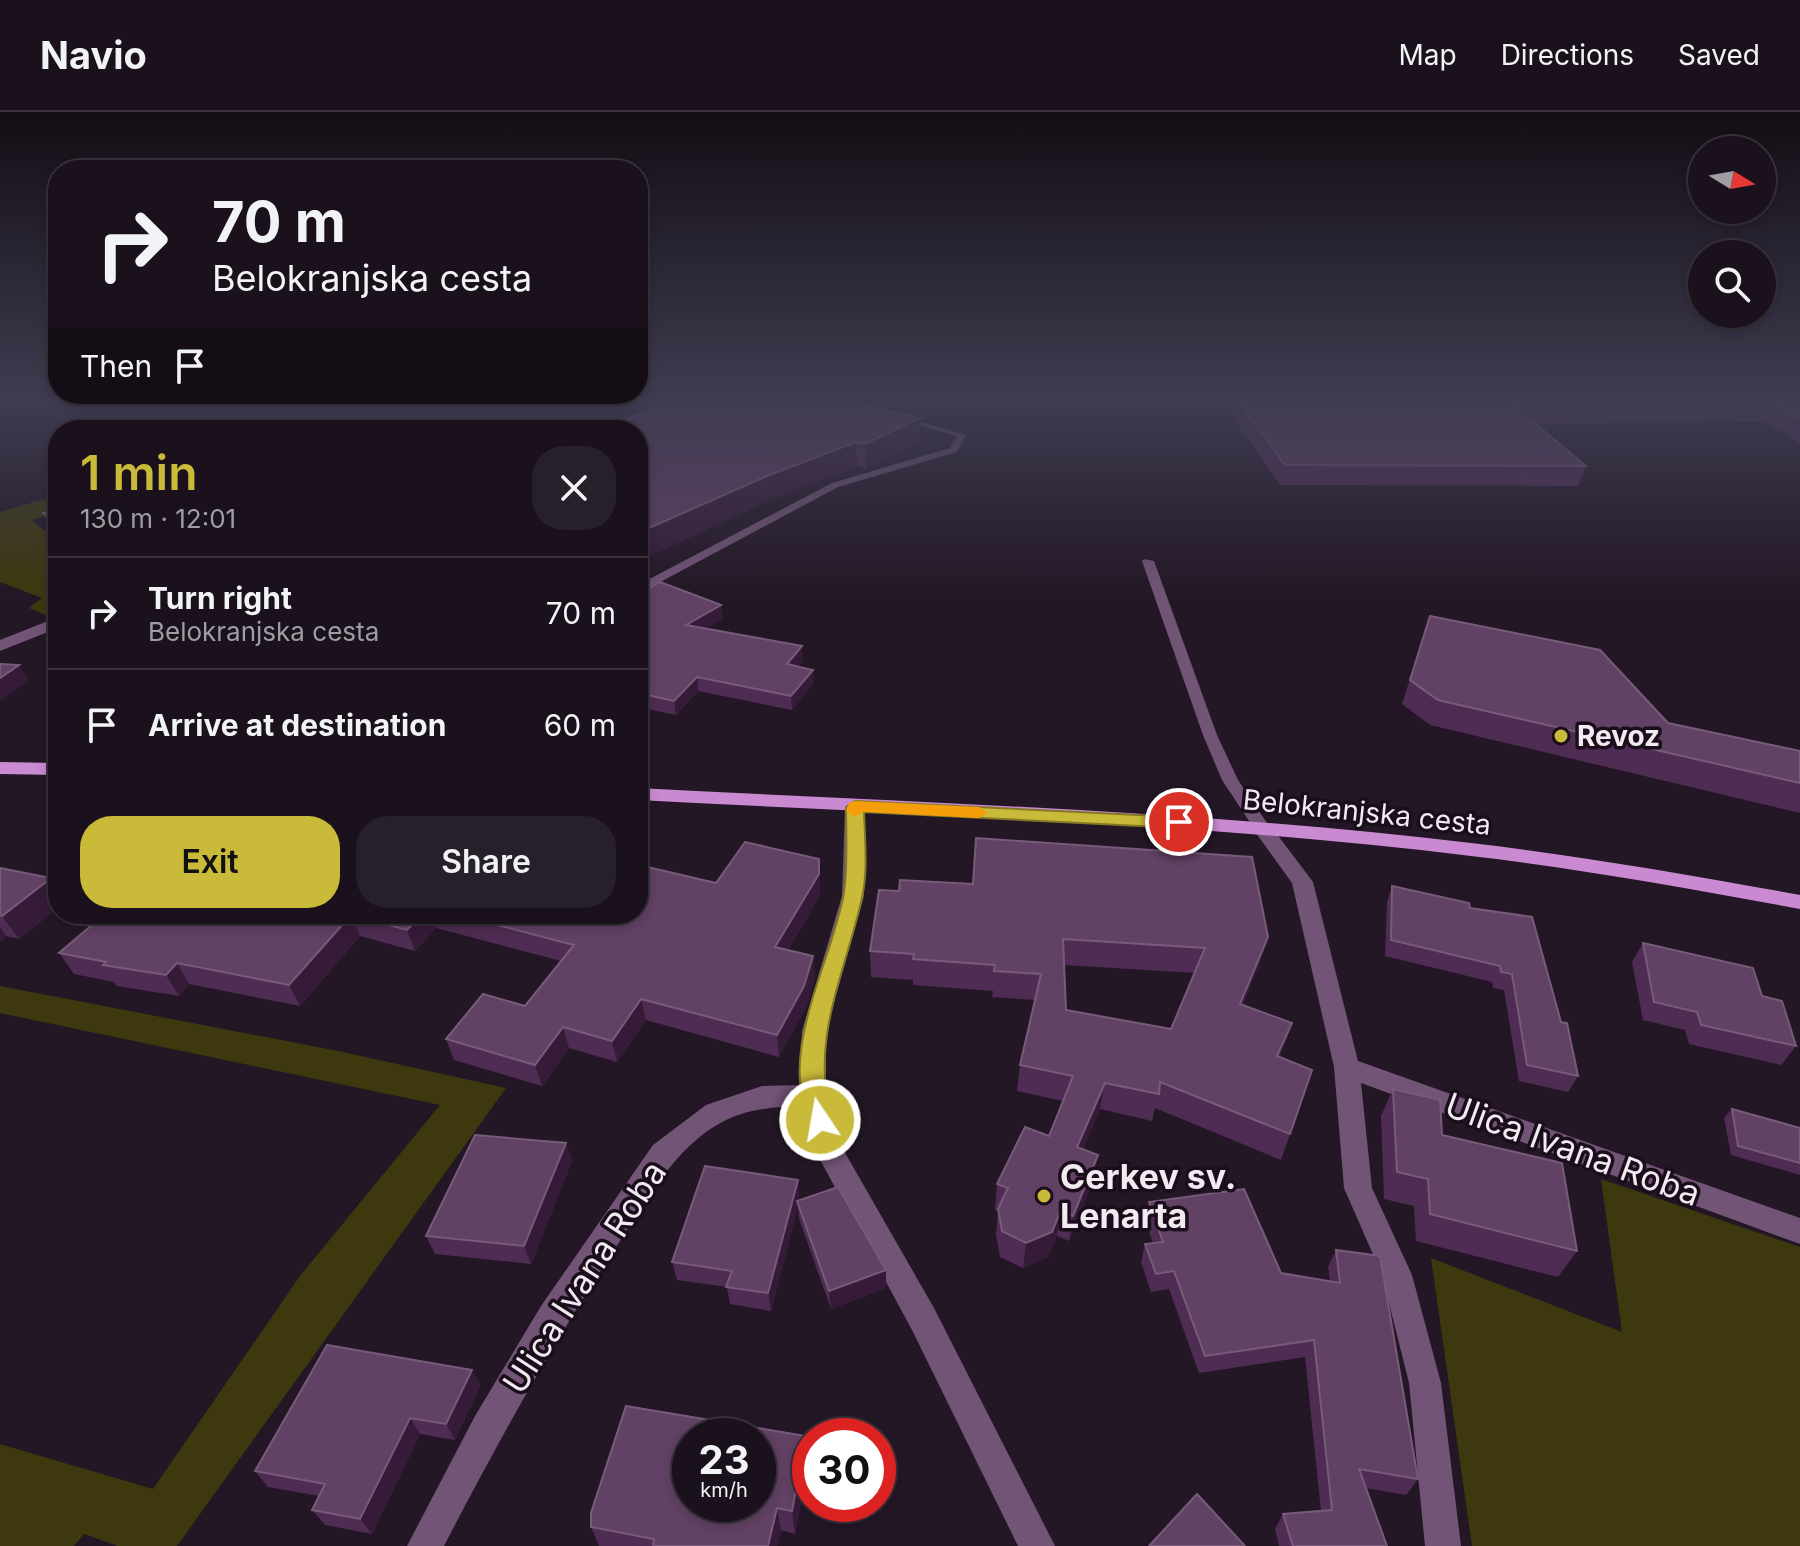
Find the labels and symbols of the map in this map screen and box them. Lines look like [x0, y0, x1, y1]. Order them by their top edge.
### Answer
north arrow [1688, 136, 1776, 224]
place label: Revoz [1577, 719, 1660, 753]
marker: Revoz [1552, 727, 1570, 745]
street label: Belokranjska cesta [1241, 782, 1493, 842]
pin [1145, 788, 1213, 856]
position arrow [778, 1078, 862, 1162]
street label: Ulica Ivana Roba [1440, 1084, 1706, 1214]
street label: Ulica Ivana Roba [494, 1153, 674, 1401]
place label: Cerkev sv. Lenarta [1060, 1156, 1236, 1236]
marker: Cerkev sv. Lenarta [1035, 1187, 1053, 1205]
speed limit sign: 30 [792, 1418, 896, 1522]

